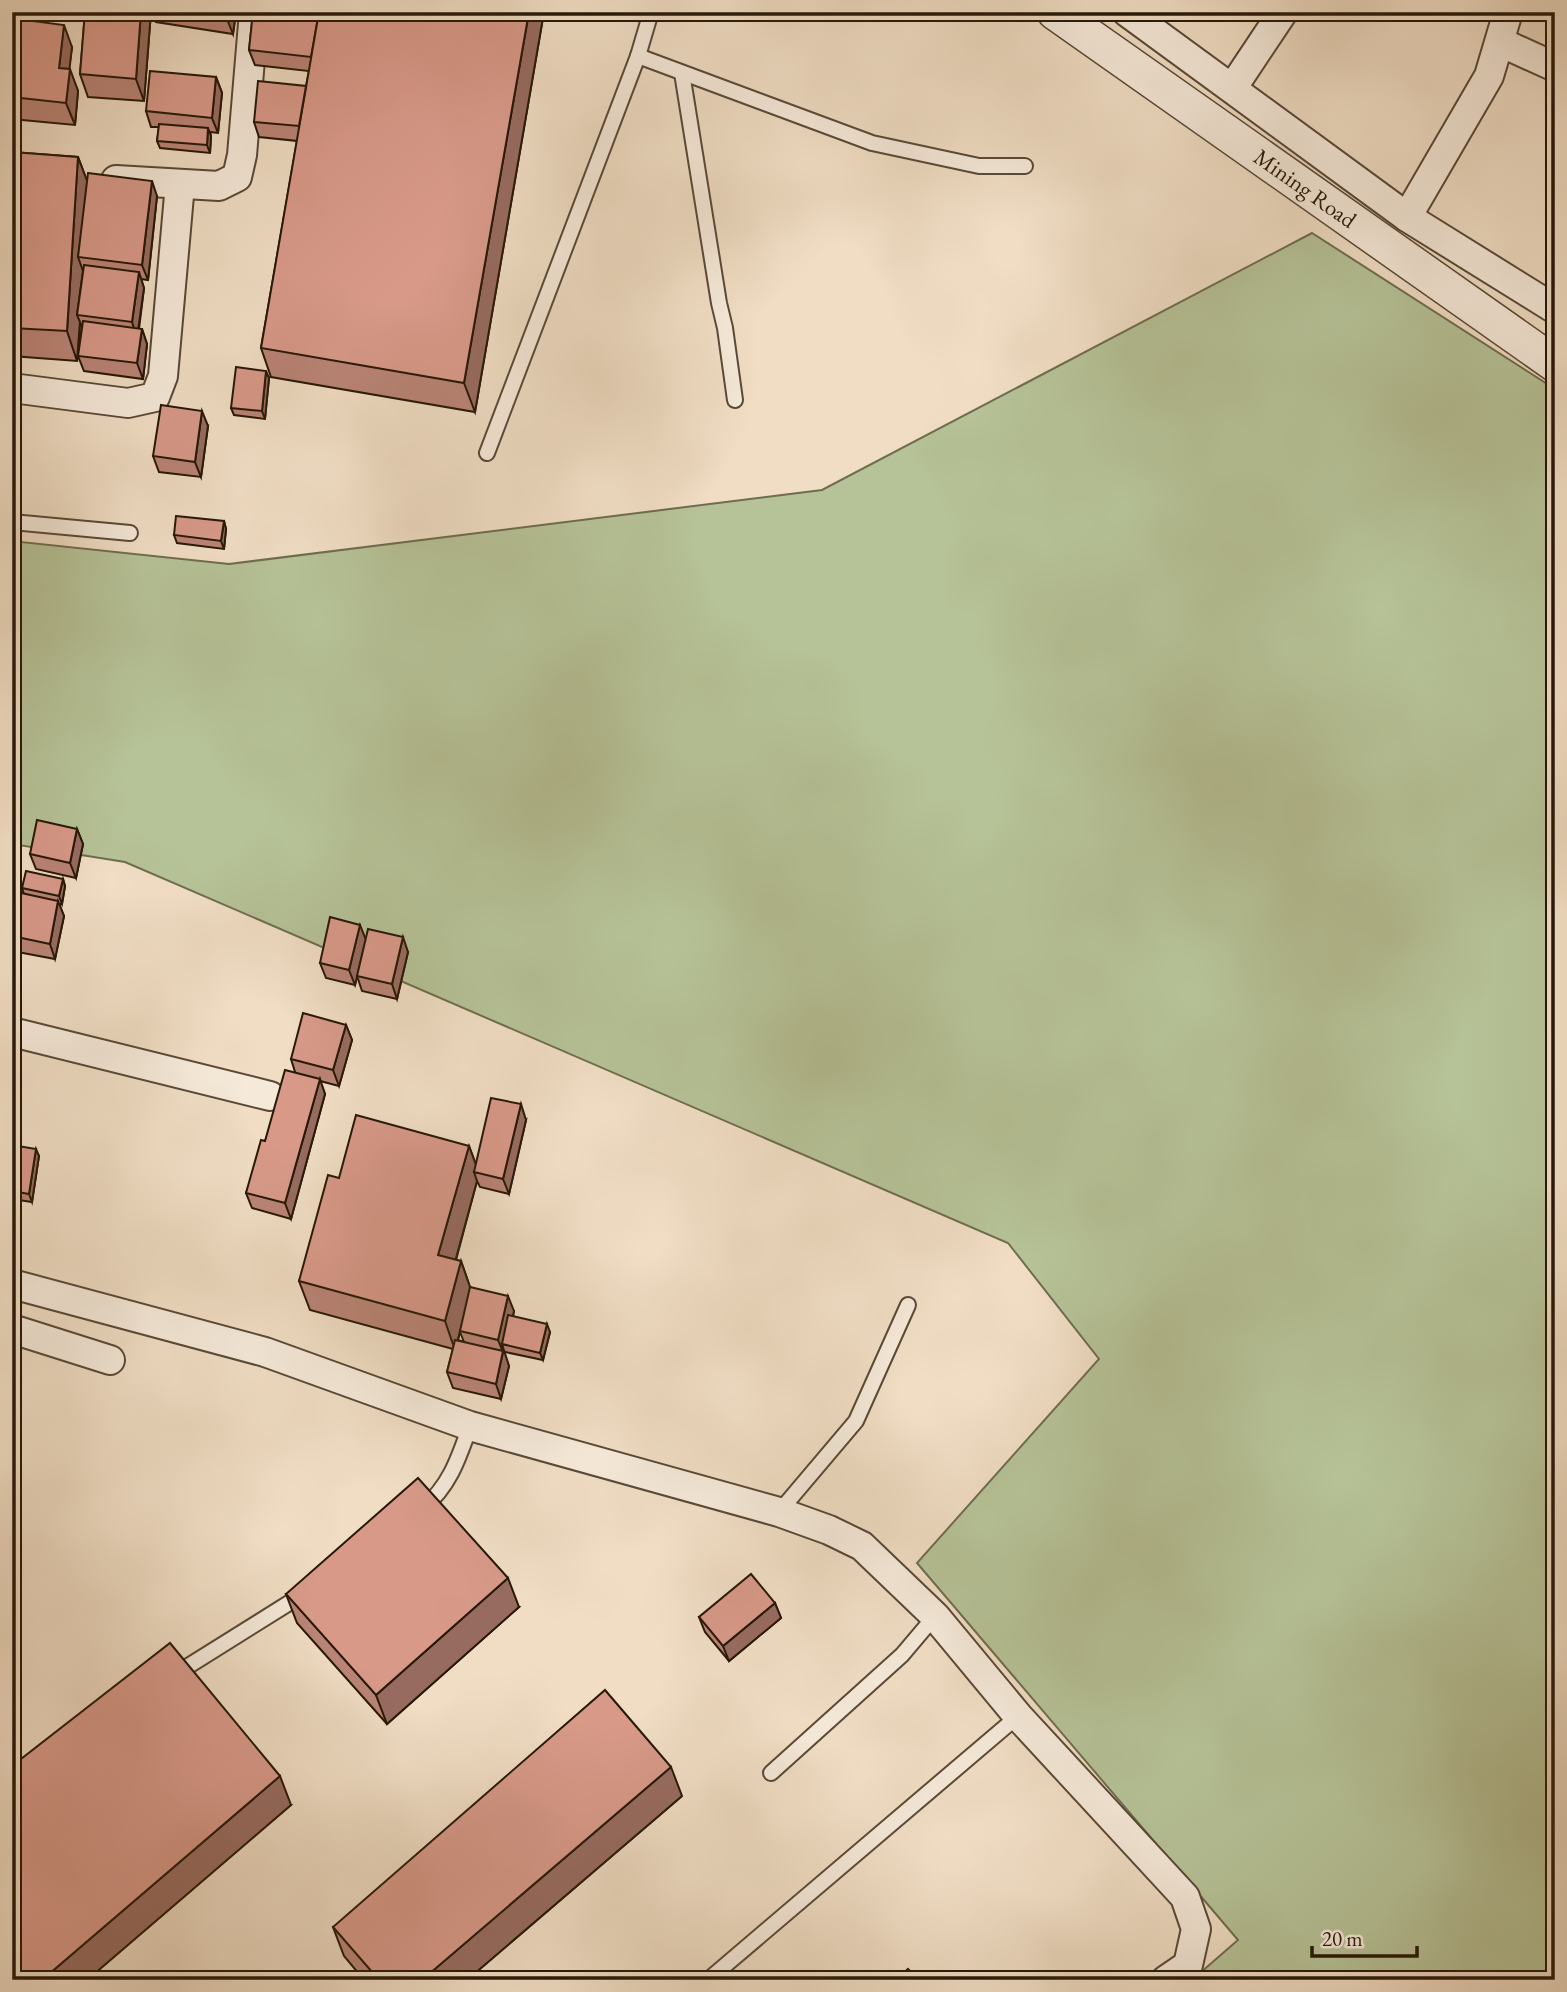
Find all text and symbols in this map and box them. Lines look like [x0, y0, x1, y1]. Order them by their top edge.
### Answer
street label: Mining Road [1248, 142, 1363, 235]
scale bar [1312, 1915, 1416, 1959]
text: 20 m [1322, 1925, 1363, 1952]

